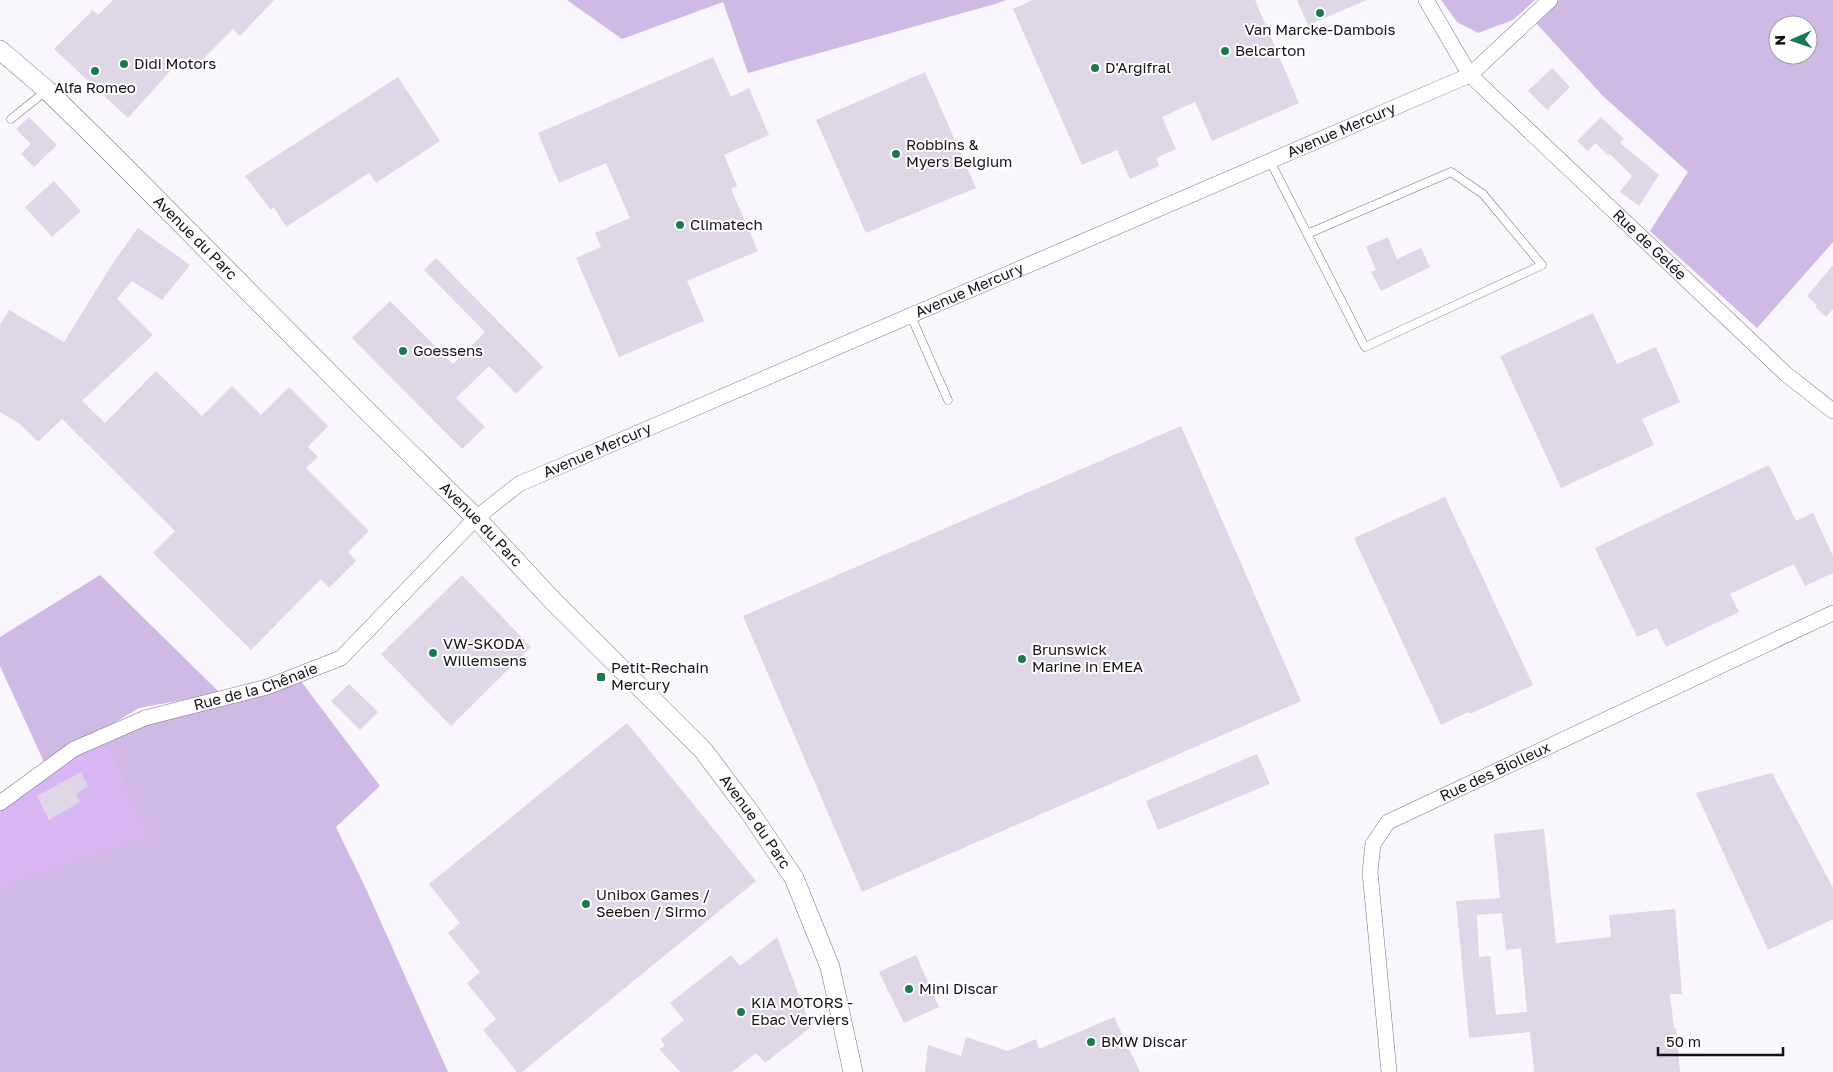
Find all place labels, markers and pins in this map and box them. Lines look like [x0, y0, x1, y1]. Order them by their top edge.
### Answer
marker: Van Marcke-Dambois [1314, 7, 1326, 19]
place label: Van Marcke-Dambois [1245, 20, 1395, 38]
place label: Belcarton [1235, 41, 1305, 59]
marker: Belcarton [1219, 45, 1231, 57]
place label: Didi Motors [134, 54, 216, 72]
marker: Didi Motors [118, 58, 130, 70]
place label: D'Argifral [1105, 58, 1171, 76]
marker: D'Argifral [1089, 62, 1101, 74]
marker: Alfa Romeo [89, 65, 101, 77]
place label: Alfa Romeo [54, 78, 136, 96]
place label: Robbins & Myers Belgium [906, 135, 1012, 170]
marker: Robbins & Myers Belgium [890, 148, 902, 160]
place label: Climatech [690, 215, 763, 233]
marker: Climatech [674, 219, 686, 231]
place label: Goessens [413, 341, 483, 359]
marker: Goessens [397, 345, 409, 357]
place label: VW-SKODA Willemsens [443, 634, 527, 669]
place label: Brunswick Marine in EMEA [1032, 640, 1143, 675]
marker: VW-SKODA Willemsens [427, 647, 439, 659]
marker: Brunswick Marine in EMEA [1016, 653, 1028, 665]
place label: Petit-Rechain Mercury [611, 658, 709, 693]
marker: Petit-Rechain Mercury [595, 671, 607, 683]
place label: Unibox Games / Seeben / Sirmo [596, 885, 710, 920]
marker: Unibox Games / Seeben / Sirmo [580, 898, 592, 910]
place label: Mini Discar [919, 979, 998, 997]
marker: Mini Discar [903, 983, 915, 995]
place label: KIA MOTORS - Ebac Verviers [751, 993, 853, 1028]
marker: KIA MOTORS - Ebac Verviers [735, 1006, 747, 1018]
place label: BMW Discar [1101, 1032, 1187, 1050]
marker: BMW Discar [1085, 1036, 1097, 1048]

